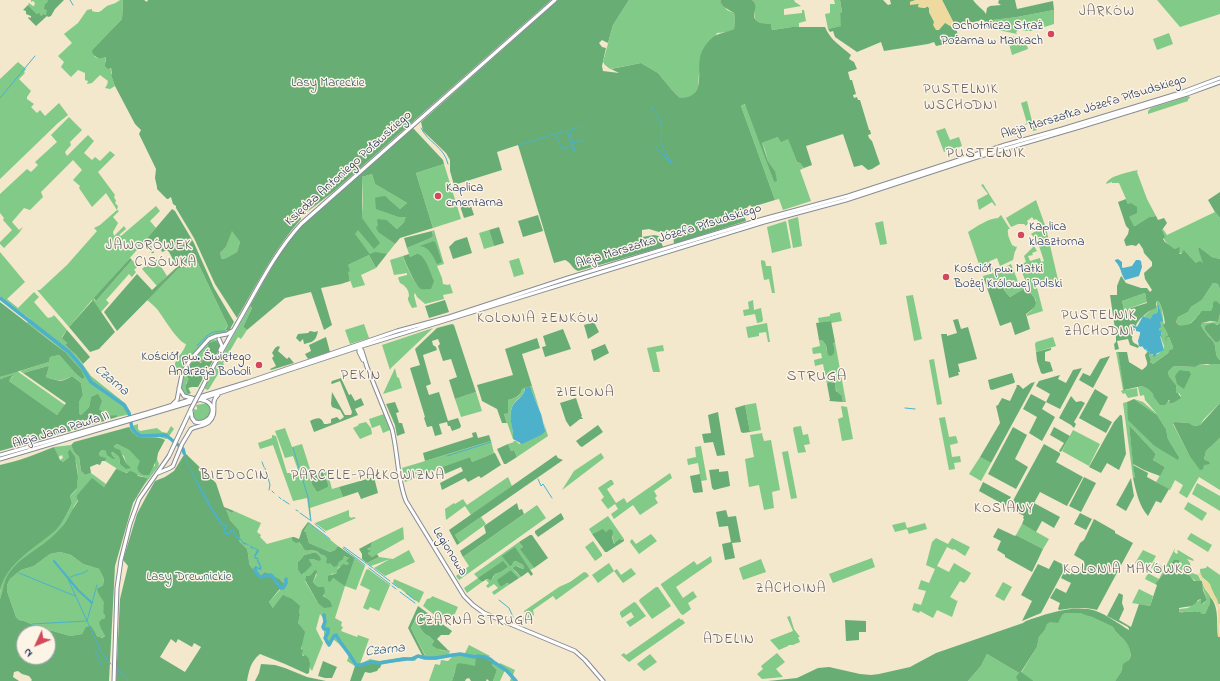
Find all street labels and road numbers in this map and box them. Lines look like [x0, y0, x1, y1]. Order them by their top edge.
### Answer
street label: Aleja Marszałka Józefa Piłsudskiego [999, 72, 1189, 144]
street label: Księdza Antoniego Poławskiego [283, 108, 415, 230]
street label: Aleja Marszałka Józefa Piłsudskiego [574, 201, 764, 273]
street label: Aleja Jana Pawła II [11, 409, 111, 453]
street label: Legionowa [428, 525, 470, 579]

